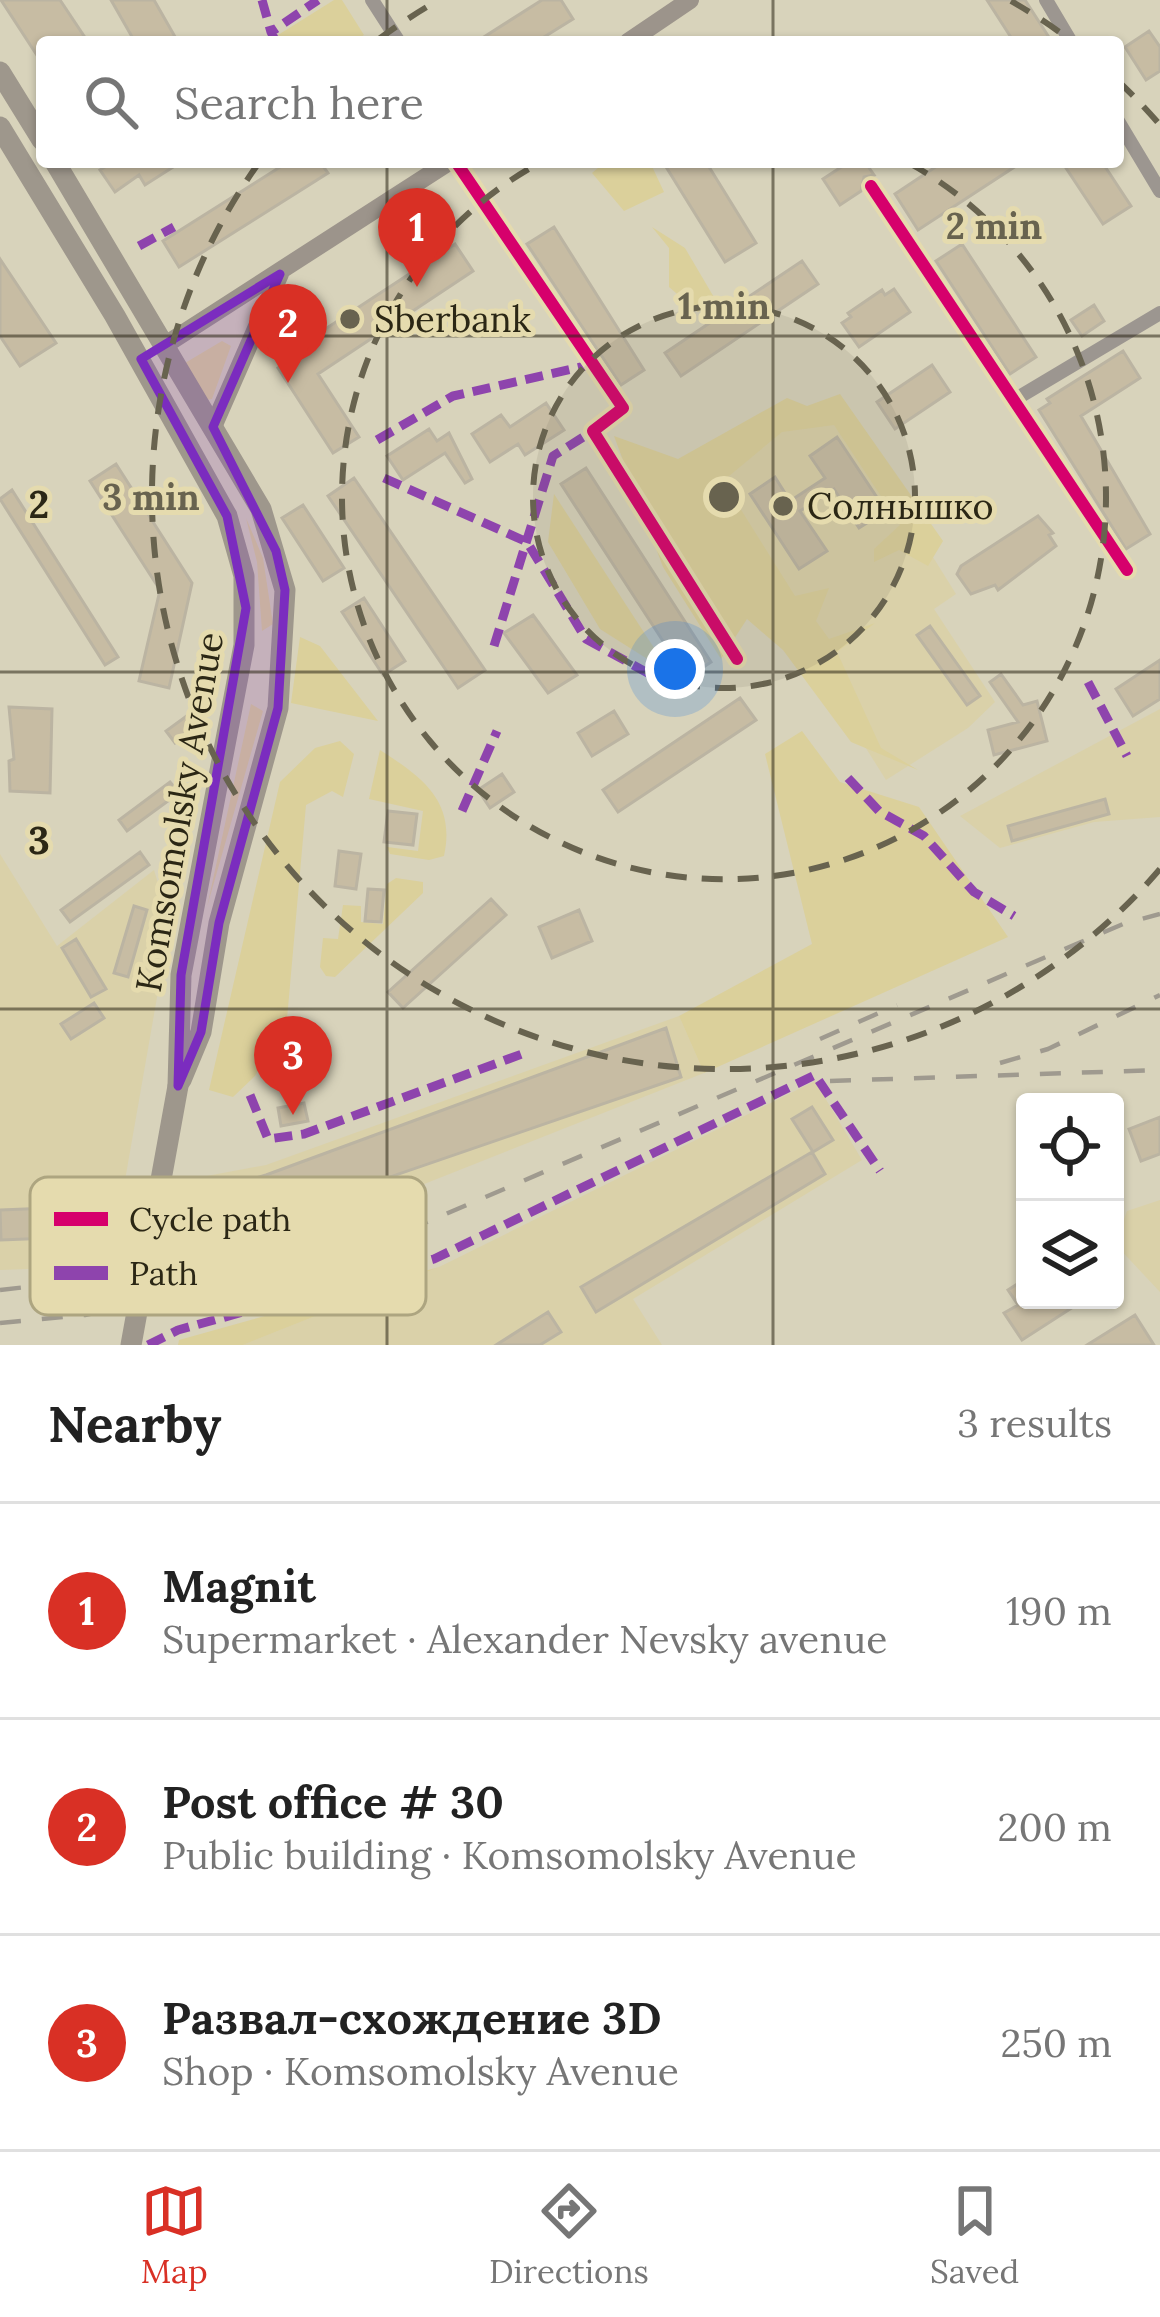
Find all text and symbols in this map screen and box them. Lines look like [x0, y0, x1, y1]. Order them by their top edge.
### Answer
search box [36, 36, 1124, 168]
icon: search [78, 69, 144, 135]
text: Search here [174, 74, 424, 131]
pin: 1 [378, 188, 456, 287]
text: 2 min [946, 203, 1042, 249]
text: 1 min [678, 283, 770, 329]
pin: 2 [249, 284, 327, 383]
place label: Sberbank [374, 296, 532, 342]
marker: Sberbank [337, 306, 363, 332]
text: 3 min [102, 474, 200, 520]
centre of rings [703, 476, 745, 518]
text: 2 [29, 479, 49, 529]
place label: Солнышко [807, 483, 994, 529]
marker: Солнышко [770, 493, 796, 519]
street label: Komsomolsky Avenue [125, 628, 233, 996]
your location [645, 639, 705, 699]
text: 3 [28, 815, 50, 865]
pin: 3 [254, 1016, 332, 1115]
map controls [1016, 1093, 1124, 1309]
button: locate [1016, 1093, 1124, 1201]
legend [30, 1177, 426, 1315]
text: Cycle path [129, 1198, 291, 1240]
button: layers [1016, 1201, 1124, 1309]
text: Path [129, 1252, 198, 1294]
text: Nearby [48, 1391, 221, 1456]
text: 3 results [957, 1398, 1112, 1448]
text: Magnit [162, 1557, 316, 1614]
text: 1 [79, 1586, 95, 1636]
text: 190 m [1006, 1586, 1112, 1636]
text: Supermarket · Alexander Nevsky avenue [162, 1614, 887, 1664]
text: Post office # 30 [162, 1773, 504, 1830]
text: 2 [77, 1802, 97, 1852]
text: 200 m [997, 1802, 1112, 1852]
text: Public building · Komsomolsky Avenue [162, 1830, 857, 1880]
text: Развал-схождение 3D [162, 1989, 661, 2046]
text: 3 [76, 2018, 98, 2068]
text: 250 m [1000, 2018, 1112, 2068]
text: Shop · Komsomolsky Avenue [162, 2046, 679, 2096]
tab: Map [141, 2178, 208, 2292]
tab: Directions [489, 2178, 649, 2292]
tab: Saved [930, 2178, 1019, 2292]

